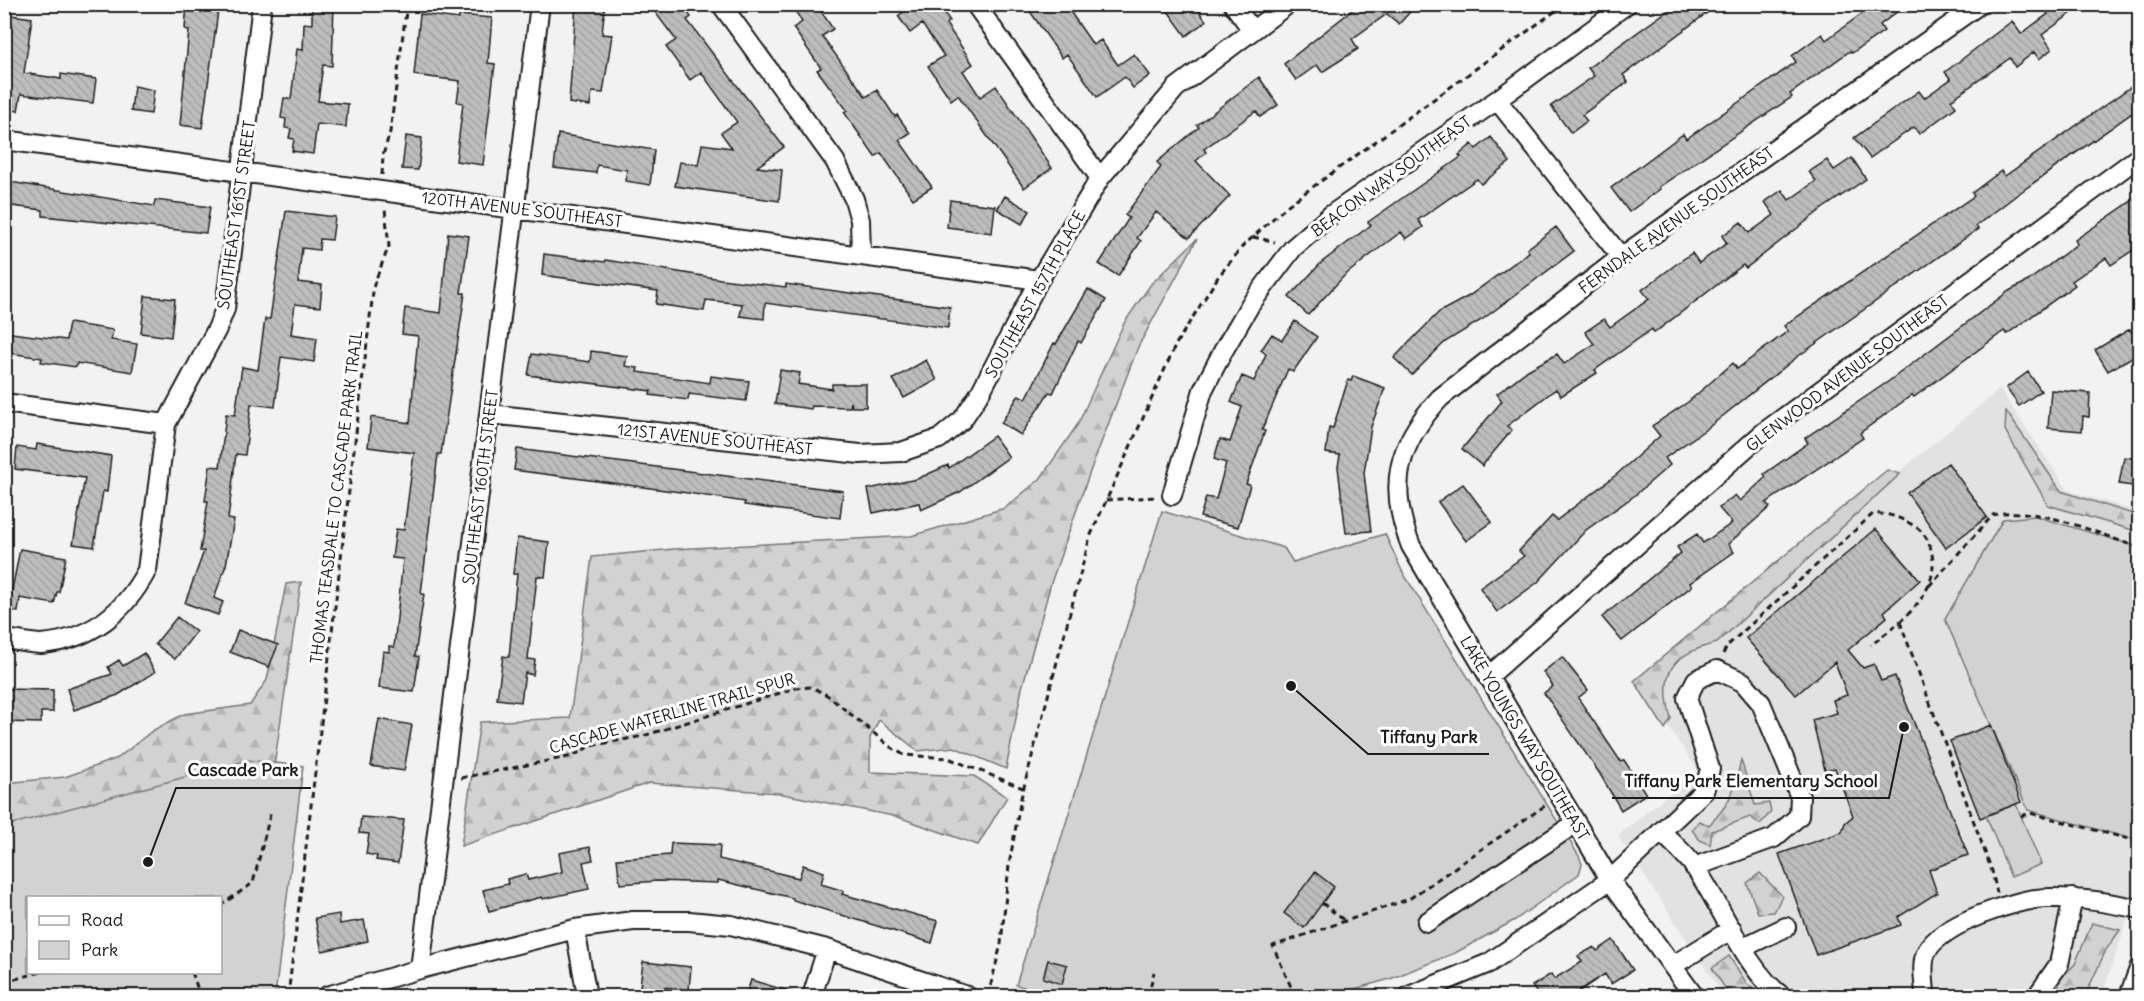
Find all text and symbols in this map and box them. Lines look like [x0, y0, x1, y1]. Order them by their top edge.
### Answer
street label: BEACON WAY SOUTHEAST [1307, 111, 1475, 241]
street label: SOUTHEAST 161ST STREET [213, 119, 259, 311]
street label: FERNDALE AVENUE SOUTHEAST [1574, 142, 1778, 298]
street label: 120TH AVENUE SOUTHEAST [420, 187, 624, 231]
street label: SOUTHEAST 157TH PLACE [981, 207, 1089, 381]
street label: GLENWOOD AVENUE SOUTHEAST [1742, 290, 1952, 456]
street label: THOMAS TEASDALE TO CASCADE PARK TRAIL [306, 329, 366, 665]
street label: SOUTHEAST 160TH STREET [458, 388, 502, 586]
street label: 121ST AVENUE SOUTHEAST [617, 419, 813, 459]
street label: LAKE YOUNGS WAY SOUTHEAST [1456, 632, 1594, 844]
street label: CASCADE WATERLINE TRAIL SPUR [547, 668, 797, 758]
callout: Tiffany Park [1368, 718, 1489, 754]
text: Tiffany Park [1380, 725, 1478, 748]
callout: Cascade Park [176, 752, 311, 788]
text: Cascade Park [187, 758, 299, 781]
callout: Tiffany Park Elementary School [1612, 762, 1889, 798]
text: Tiffany Park Elementary School [1624, 769, 1878, 792]
legend [27, 896, 222, 974]
text: Road [81, 908, 124, 931]
text: Park [81, 938, 118, 961]

